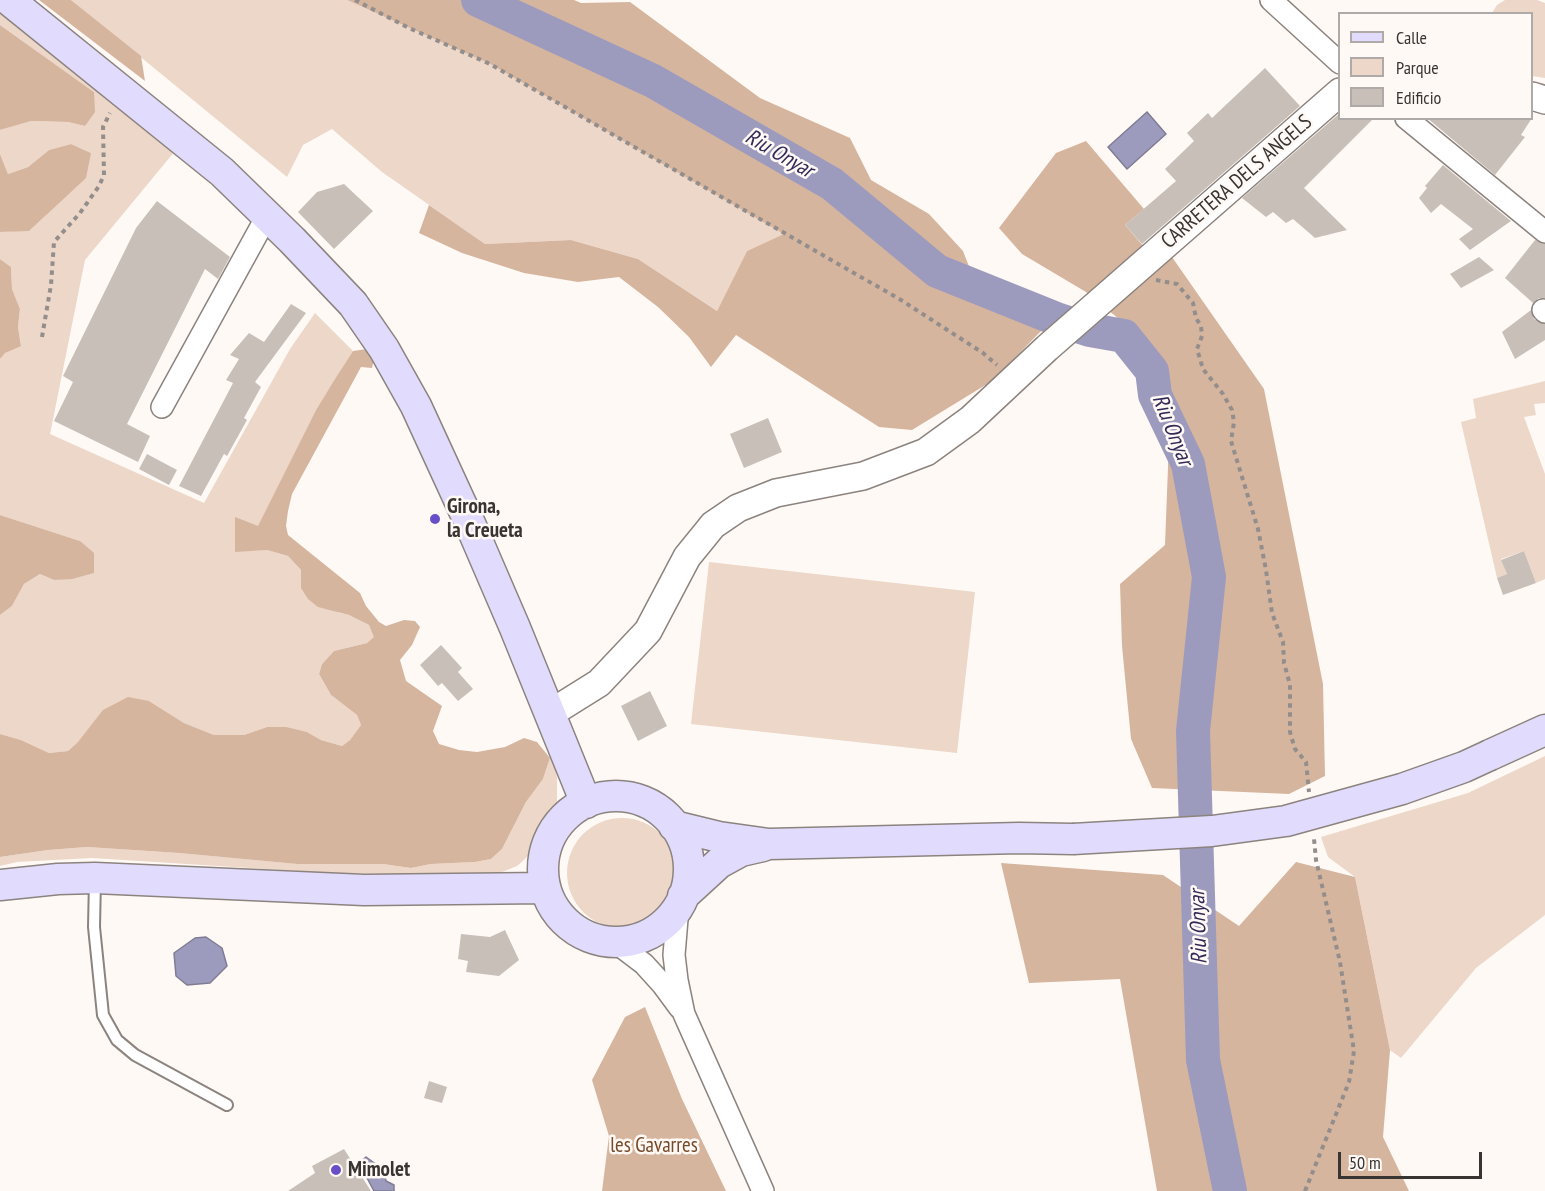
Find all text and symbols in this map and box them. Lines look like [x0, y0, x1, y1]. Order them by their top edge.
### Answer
legend [1338, 12, 1533, 120]
text: Calle [1396, 26, 1427, 49]
text: Parque [1396, 56, 1439, 79]
text: Edificio [1396, 86, 1441, 109]
street label: CARRETERA DELS ANGELS [1157, 110, 1317, 254]
water label: Riu Onyar [740, 124, 818, 184]
water label: Riu Onyar [1146, 391, 1198, 469]
place label: Girona, la Creueta [447, 494, 523, 544]
marker: Girona, la Creueta [428, 512, 442, 526]
water label: Riu Onyar [1185, 889, 1213, 965]
park label: les Gavarres [610, 1133, 698, 1159]
scale bar [1341, 1140, 1485, 1178]
text: 50 m [1349, 1151, 1381, 1174]
place label: Mimolet [348, 1157, 410, 1183]
marker: Mimolet [329, 1163, 343, 1177]

